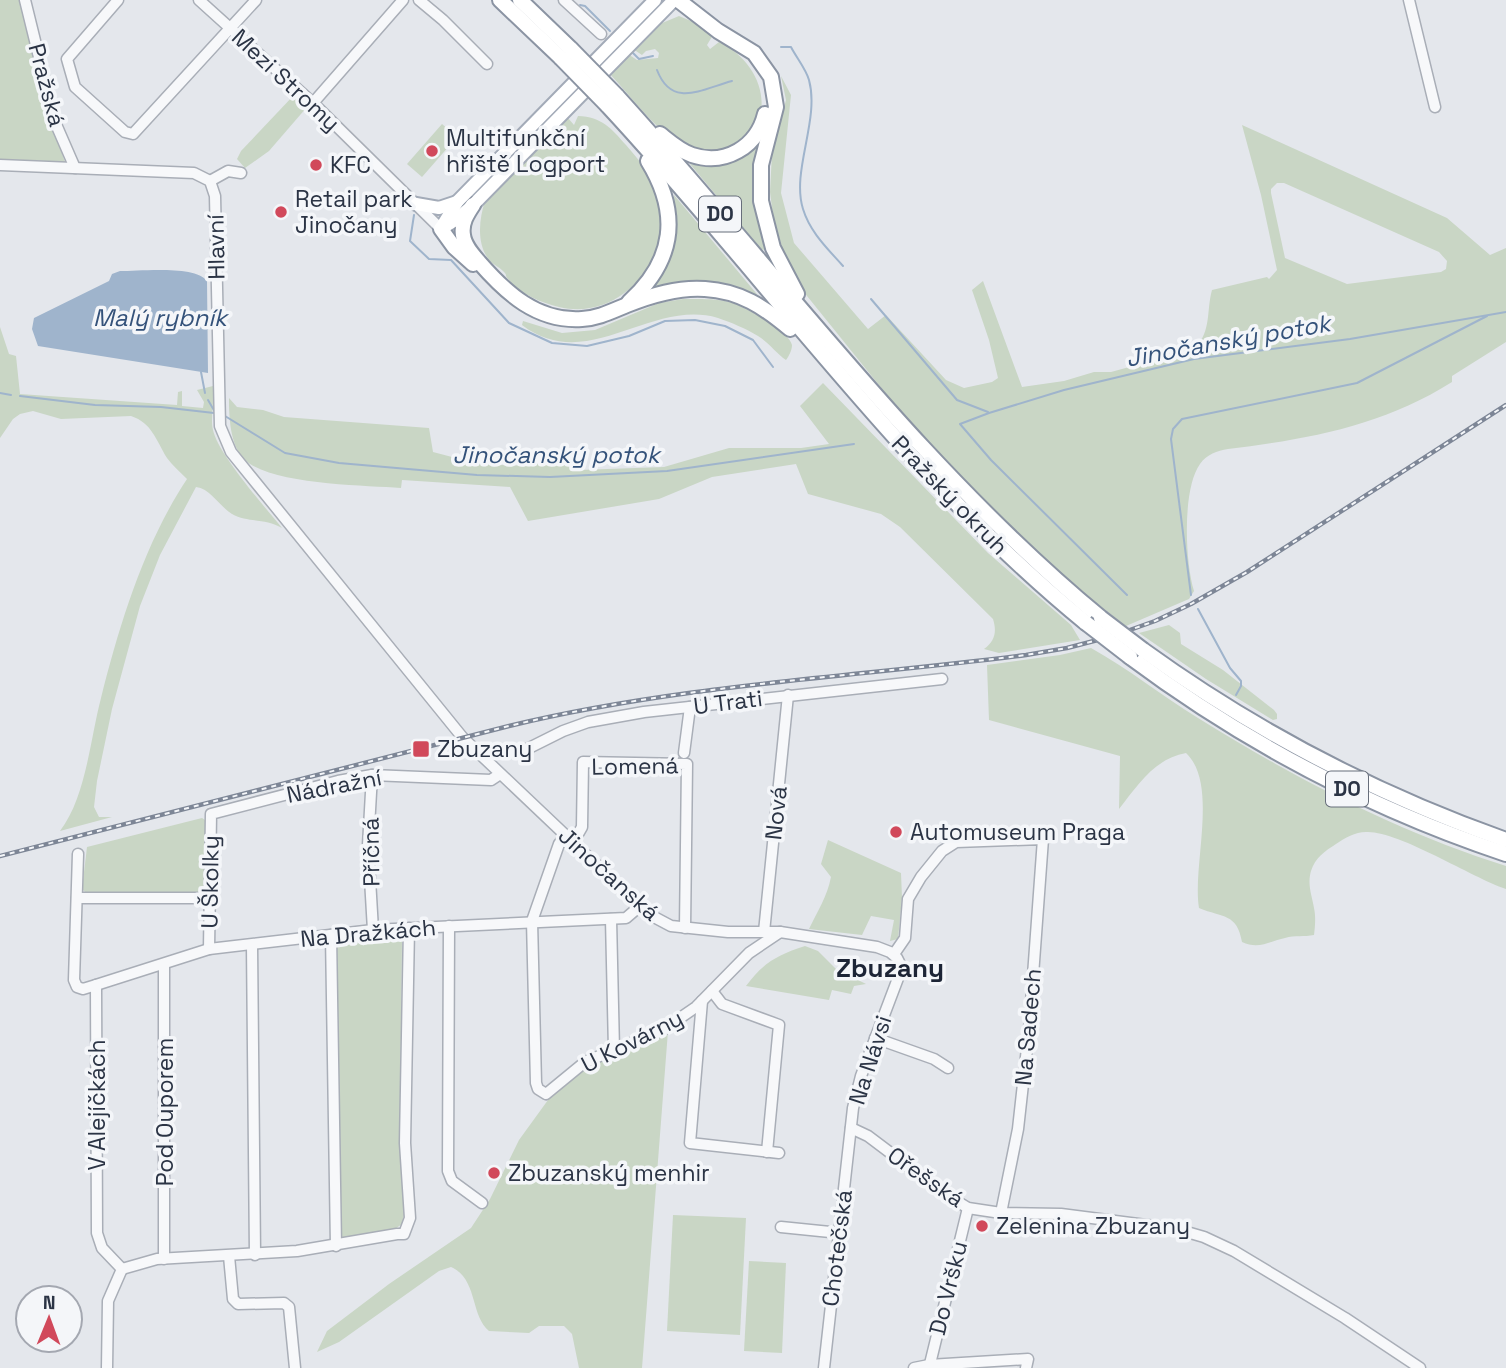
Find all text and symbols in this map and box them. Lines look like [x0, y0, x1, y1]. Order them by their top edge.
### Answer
street label: Mezi Stromy [226, 22, 346, 138]
street label: Pražská [22, 40, 72, 130]
place label: Multifunkční hřiště Logport [446, 123, 606, 179]
marker: Multifunkční hřiště Logport [424, 143, 440, 159]
place label: KFC [330, 150, 371, 180]
marker: KFC [308, 157, 324, 173]
place label: Retail park Jinočany [295, 184, 413, 240]
road number: D0 [699, 196, 741, 232]
marker: Retail park Jinočany [273, 204, 289, 220]
street label: Hlavní [200, 214, 232, 280]
water label: Malý rybník [93, 302, 230, 333]
water label: Jinočanský potok [1123, 307, 1336, 374]
street label: Pražský okruh [885, 429, 1015, 561]
water label: Jinočanský potok [452, 439, 663, 470]
street label: U Trati [692, 683, 764, 721]
place label: Zbuzany [437, 734, 532, 764]
marker: Zbuzany [411, 739, 431, 759]
street label: Lomená [591, 750, 679, 782]
street label: Nádražní [284, 762, 384, 810]
road number: D0 [1326, 772, 1368, 806]
street label: Nová [758, 784, 794, 842]
street label: Příčná [355, 817, 387, 887]
place label: Automuseum Praga [910, 817, 1125, 847]
street label: Jinočanská [552, 821, 666, 927]
marker: Automuseum Praga [888, 824, 904, 840]
street label: U Školky [194, 835, 226, 929]
street label: Na Dražkách [299, 912, 437, 954]
district label: Zbuzany [836, 951, 944, 985]
street label: Na Sadech [1008, 967, 1048, 1087]
street label: U Kovárny [576, 1003, 688, 1079]
street label: Na Návsi [842, 1012, 898, 1108]
street label: Pod Ouporem [150, 1038, 180, 1186]
street label: V Alejíčkách [82, 1039, 112, 1171]
street label: Ořešská [882, 1140, 970, 1214]
place label: Zbuzanský menhir [508, 1158, 710, 1188]
marker: Zbuzanský menhir [486, 1165, 502, 1181]
street label: Chotečská [815, 1188, 859, 1308]
place label: Zelenina Zbuzany [996, 1211, 1190, 1241]
marker: Zelenina Zbuzany [974, 1218, 990, 1234]
street label: Do Vršku [922, 1238, 974, 1338]
north arrow [14, 1284, 84, 1354]
text: N [43, 1290, 56, 1315]

